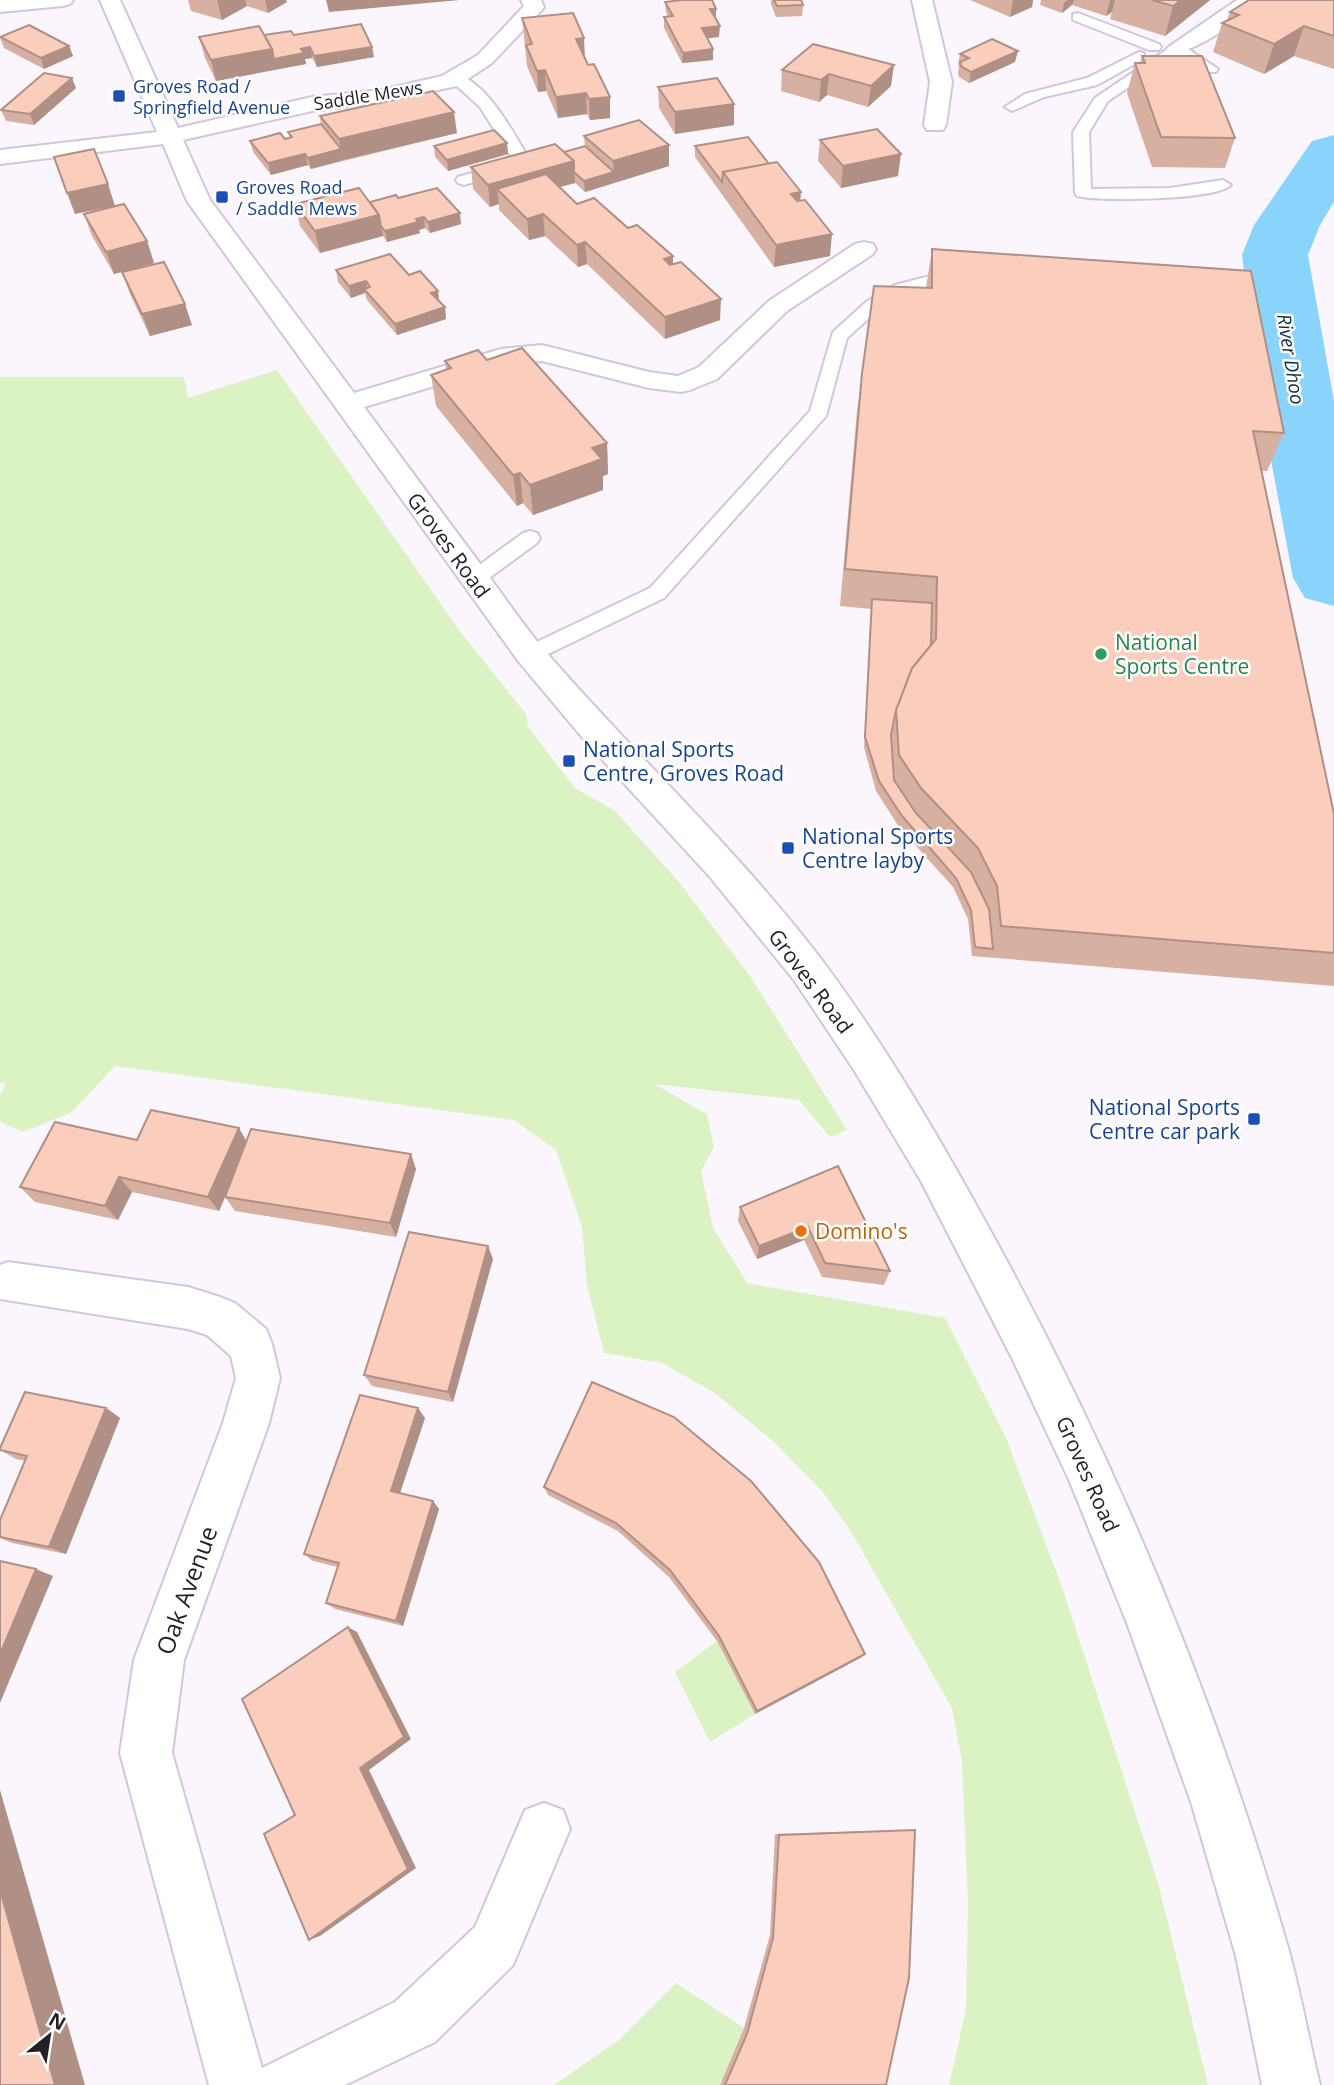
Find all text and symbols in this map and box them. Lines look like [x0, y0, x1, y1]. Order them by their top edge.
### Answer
place label: Groves Road / Springfield Avenue [133, 74, 290, 119]
street label: Saddle Mews [312, 75, 424, 115]
marker: Groves Road / Springfield Avenue [111, 88, 127, 104]
place label: Groves Road / Saddle Mews [236, 175, 357, 220]
marker: Groves Road / Saddle Mews [214, 189, 230, 205]
water label: River Dhoo [1271, 312, 1311, 406]
street label: Groves Road [401, 486, 497, 604]
place label: National Sports Centre [1115, 628, 1249, 680]
marker: National Sports Centre [1093, 646, 1109, 662]
place label: National Sports Centre, Groves Road [583, 735, 784, 787]
marker: National Sports Centre, Groves Road [561, 753, 577, 769]
place label: National Sports Centre layby [802, 822, 953, 874]
marker: National Sports Centre layby [780, 840, 796, 856]
street label: Groves Road [762, 923, 860, 1039]
place label: National Sports Centre car park [1089, 1093, 1240, 1145]
marker: National Sports Centre car park [1246, 1111, 1262, 1127]
place label: Domino's [815, 1217, 908, 1245]
marker: Domino's [793, 1223, 809, 1239]
street label: Groves Road [1050, 1412, 1126, 1536]
street label: Oak Avenue [148, 1521, 224, 1659]
north arrow [14, 2001, 84, 2071]
text: N [44, 2006, 71, 2036]

